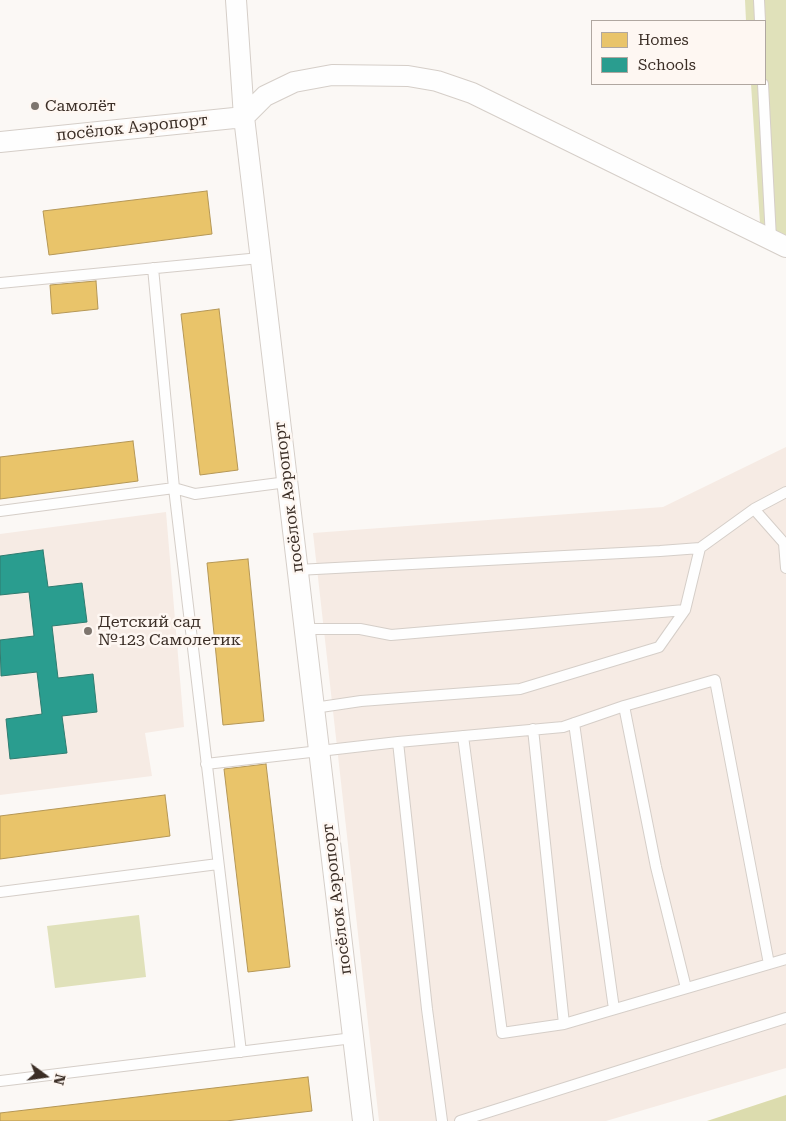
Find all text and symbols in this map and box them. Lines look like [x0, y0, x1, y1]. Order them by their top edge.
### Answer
legend [591, 20, 766, 85]
text: Homes [638, 31, 689, 49]
text: Schools [638, 56, 696, 74]
place label: Самолёт [45, 96, 116, 116]
marker: Самолёт [29, 100, 41, 112]
street label: посёлок Аэропорт [55, 110, 209, 146]
street label: посёлок Аэропорт [270, 420, 308, 574]
place label: Детский сад №123 Самолетик [98, 612, 241, 650]
marker: Детский сад №123 Самолетик [82, 625, 94, 637]
street label: посёлок Аэропорт [318, 822, 356, 976]
north arrow [20, 1051, 70, 1101]
text: N [50, 1072, 69, 1087]

